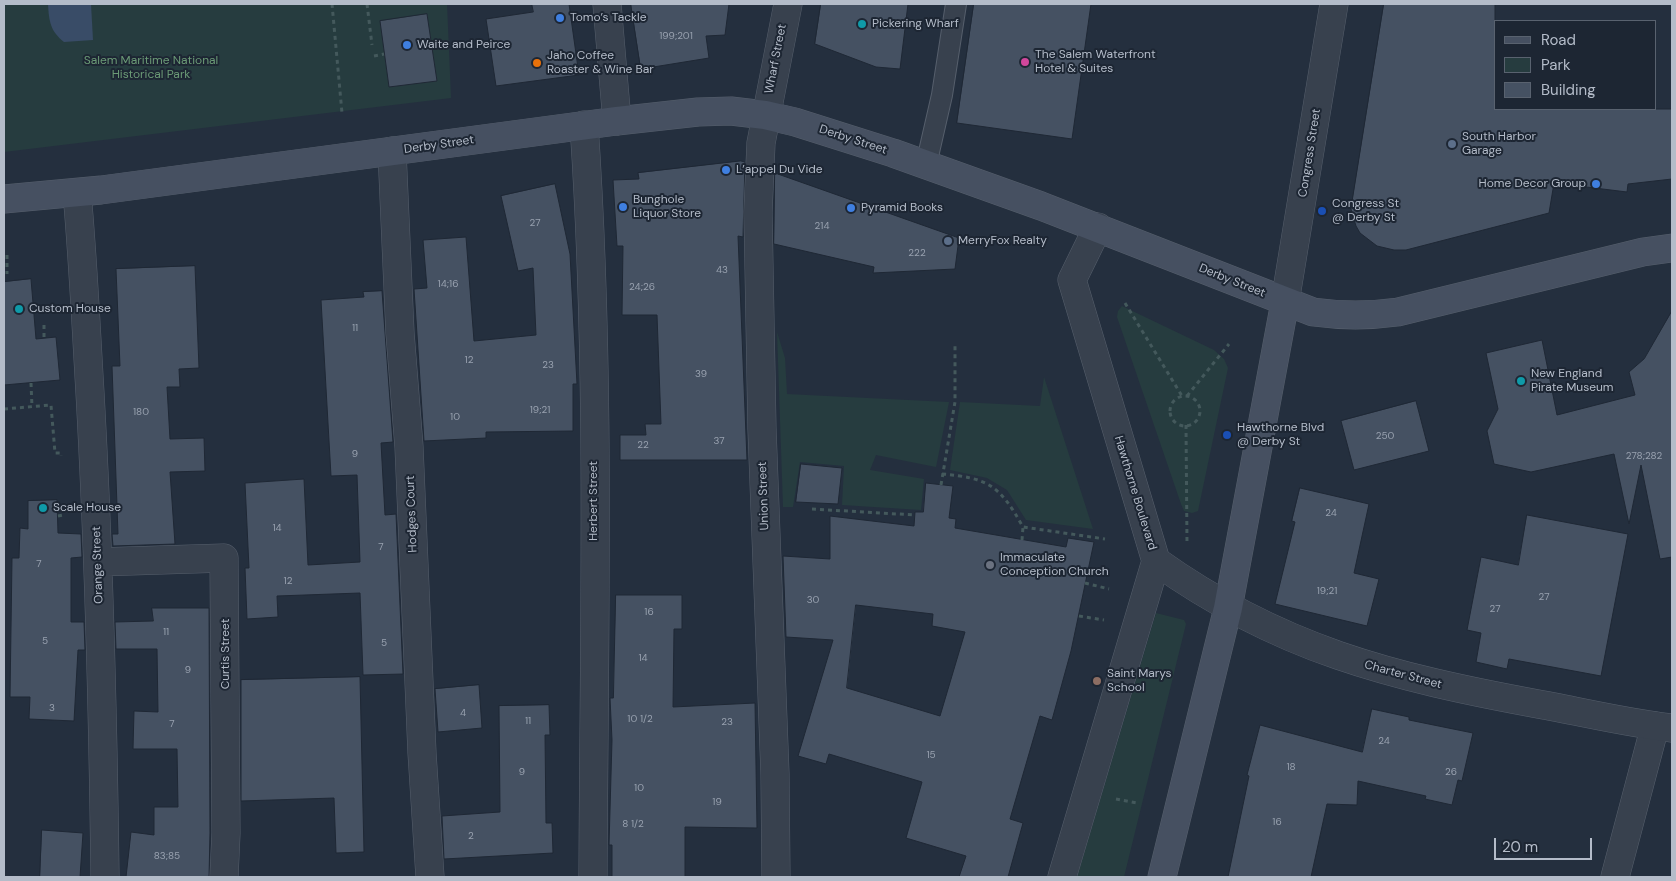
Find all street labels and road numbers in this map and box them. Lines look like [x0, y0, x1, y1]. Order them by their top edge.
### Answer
street label: Wharf Street [762, 23, 790, 95]
street label: Congress Street [1296, 108, 1324, 198]
street label: Derby Street [817, 122, 889, 158]
street label: Derby Street [403, 133, 475, 157]
street label: Derby Street [1197, 261, 1267, 301]
street label: Hawthorne Boulevard [1111, 434, 1159, 552]
street label: Herbert Street [587, 461, 601, 541]
street label: Union Street [756, 461, 772, 531]
street label: Hodges Court [403, 475, 421, 553]
street label: Orange Street [89, 526, 107, 604]
street label: Curtis Street [219, 619, 233, 689]
street label: Charter Street [1363, 658, 1443, 692]

